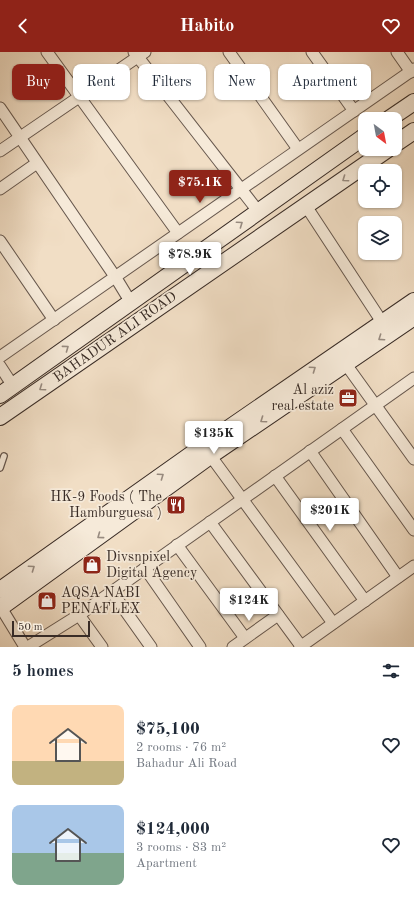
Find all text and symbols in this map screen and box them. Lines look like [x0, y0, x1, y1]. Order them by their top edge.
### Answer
icon: back [12, 15, 34, 37]
icon: heart [380, 15, 402, 37]
text: Habito [180, 17, 234, 35]
chip: Buy [12, 64, 65, 100]
chip: Rent [73, 64, 130, 100]
chip: Filters [138, 64, 206, 100]
chip: New [214, 64, 270, 100]
chip: Apartment [278, 64, 371, 100]
north arrow [358, 112, 402, 156]
map controls [358, 112, 402, 260]
button: locate [358, 164, 402, 208]
pin: $75.1K [167, 170, 233, 204]
one-way arrow [342, 174, 349, 181]
text: $75.1K [178, 176, 222, 189]
button: layers [358, 216, 402, 260]
one-way arrow [236, 221, 243, 229]
pin: $78.9K [157, 242, 223, 276]
text: $78.9K [168, 248, 212, 261]
street label: BAHADUR ALI ROAD [51, 289, 179, 385]
one-way arrow [379, 333, 386, 340]
one-way arrow [61, 346, 68, 353]
one-way arrow [309, 366, 316, 374]
one-way arrow [39, 383, 46, 390]
place label: Al aziz real estate [272, 383, 334, 413]
office icon: Al aziz real estate [337, 387, 359, 409]
one-way arrow [260, 415, 267, 423]
pin: $135K [186, 421, 242, 455]
text: $135K [194, 427, 234, 440]
one-way arrow [156, 474, 163, 481]
place label: HK-9 Foods ( The Hamburguesa ) [50, 490, 162, 520]
restaurant icon: HK-9 Foods ( The Hamburguesa ) [165, 494, 187, 516]
pin: $201K [302, 498, 358, 532]
text: $201K [310, 504, 350, 517]
one-way arrow [97, 531, 104, 539]
place label: Divsnpixel Digital Agency [106, 550, 198, 580]
shop icon: Divsnpixel Digital Agency [81, 554, 103, 576]
one-way arrow [27, 566, 34, 573]
place label: AQSA NABI PENAFLEX [61, 586, 141, 616]
pin: $124K [221, 588, 277, 622]
shop icon: AQSA NABI PENAFLEX [36, 590, 58, 612]
text: $124K [229, 594, 269, 607]
scale bar [12, 619, 90, 638]
text: 50 m [18, 622, 43, 633]
icon: filters [380, 660, 402, 682]
text: 5 homes [12, 663, 74, 680]
icon: home [44, 721, 92, 769]
text: $75,100 [136, 721, 200, 738]
icon: heart [380, 734, 402, 756]
text: 2 rooms · 76 m² [136, 741, 226, 754]
text: Bahadur Ali Road [136, 757, 237, 770]
icon: home [44, 821, 92, 869]
text: $124,000 [136, 821, 210, 838]
icon: heart [380, 834, 402, 856]
text: 3 rooms · 83 m² [136, 841, 226, 854]
text: Apartment [136, 857, 197, 870]

